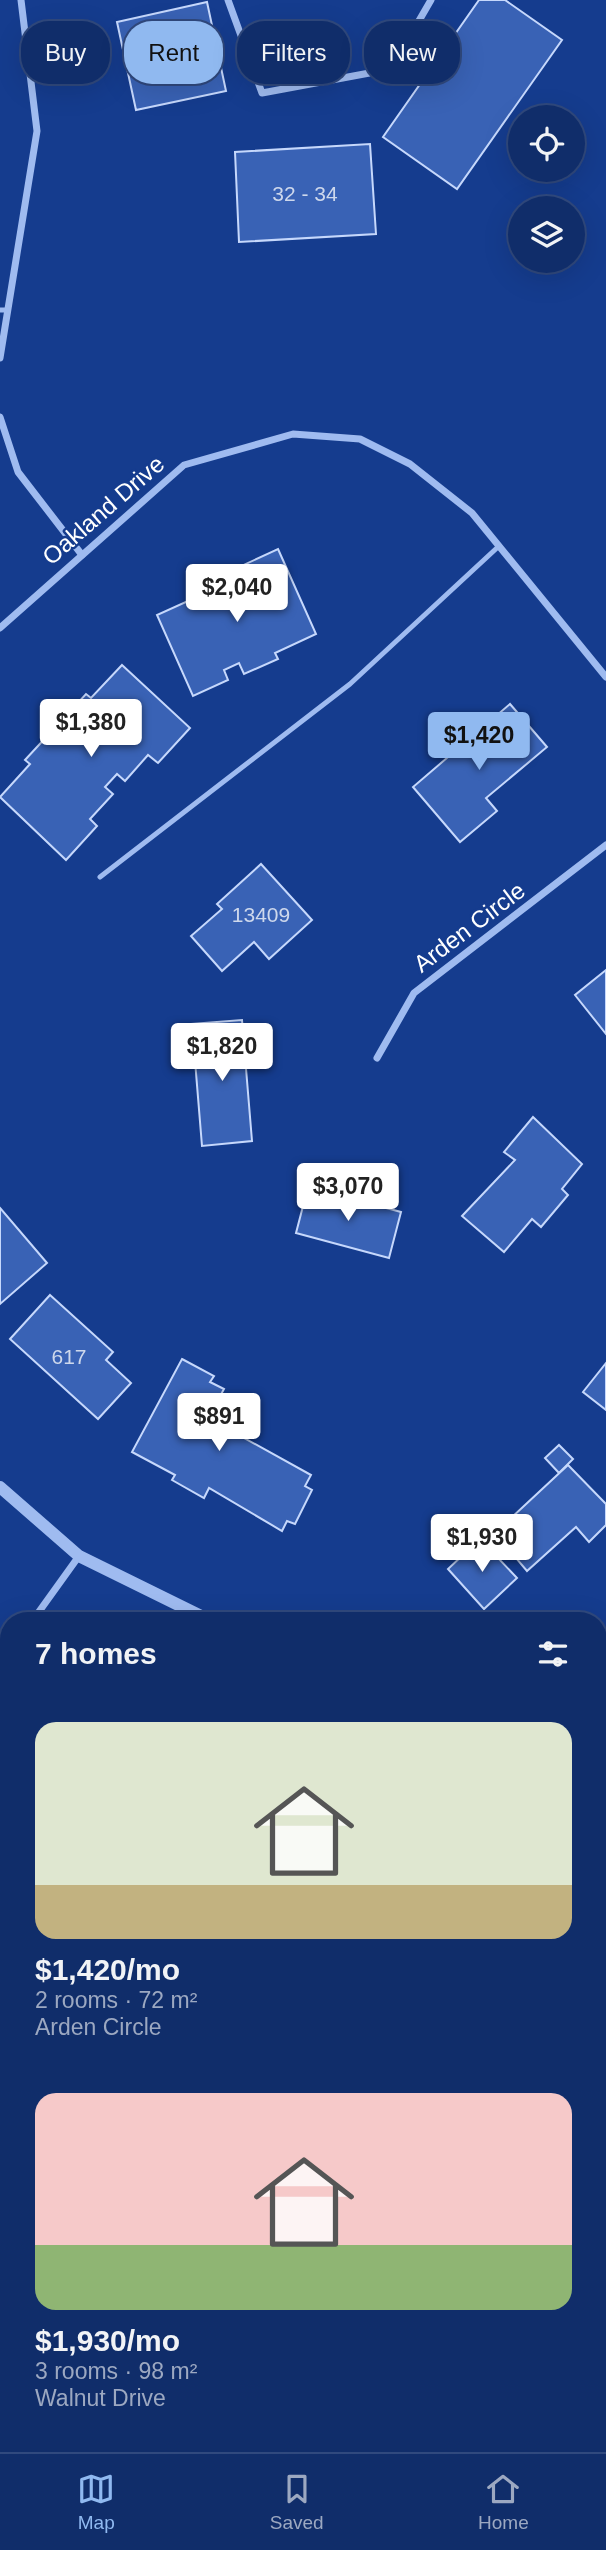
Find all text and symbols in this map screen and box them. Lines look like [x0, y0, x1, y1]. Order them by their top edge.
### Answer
chip: Buy [21, 21, 110, 84]
chip: Rent [124, 21, 223, 84]
chip: Filters [237, 21, 350, 84]
chip: New [364, 21, 460, 84]
map controls [508, 105, 585, 273]
button: locate [508, 105, 585, 182]
house number: 32 - 34 [272, 182, 338, 205]
button: layers [508, 196, 585, 273]
street label: Oakland Drive [37, 450, 169, 570]
pin: $2,040 [180, 564, 294, 624]
text: $2,040 [202, 574, 272, 600]
pin: $1,380 [34, 700, 148, 759]
text: $1,380 [56, 709, 126, 735]
pin: $1,420 [422, 712, 536, 772]
text: $1,420 [444, 722, 514, 748]
street label: Arden Circle [408, 876, 530, 978]
house number: 13409 [232, 903, 290, 926]
pin: $1,820 [165, 1024, 279, 1083]
text: $1,820 [187, 1033, 257, 1059]
pin: $3,070 [291, 1164, 405, 1223]
text: $3,070 [313, 1173, 383, 1199]
house number: 617 [51, 1345, 87, 1368]
pin: $891 [178, 1394, 260, 1453]
text: $891 [193, 1403, 245, 1429]
pin: $1,930 [425, 1514, 539, 1574]
text: $1,930 [447, 1524, 517, 1550]
icon: filters [534, 1635, 572, 1673]
text: 7 homes [35, 1637, 157, 1670]
icon: home [241, 1768, 367, 1894]
text: $1,420/mo [35, 1953, 180, 1986]
text: 2 rooms · 72 m² [35, 1987, 197, 2013]
text: Arden Circle [35, 2014, 162, 2040]
icon: home [241, 2139, 367, 2265]
text: $1,930/mo [35, 2324, 180, 2357]
text: 3 rooms · 98 m² [35, 2358, 197, 2384]
text: Walnut Drive [35, 2385, 166, 2411]
tab: Map [77, 2470, 115, 2534]
tab: Saved [270, 2470, 324, 2534]
tab: Home [478, 2470, 529, 2534]

